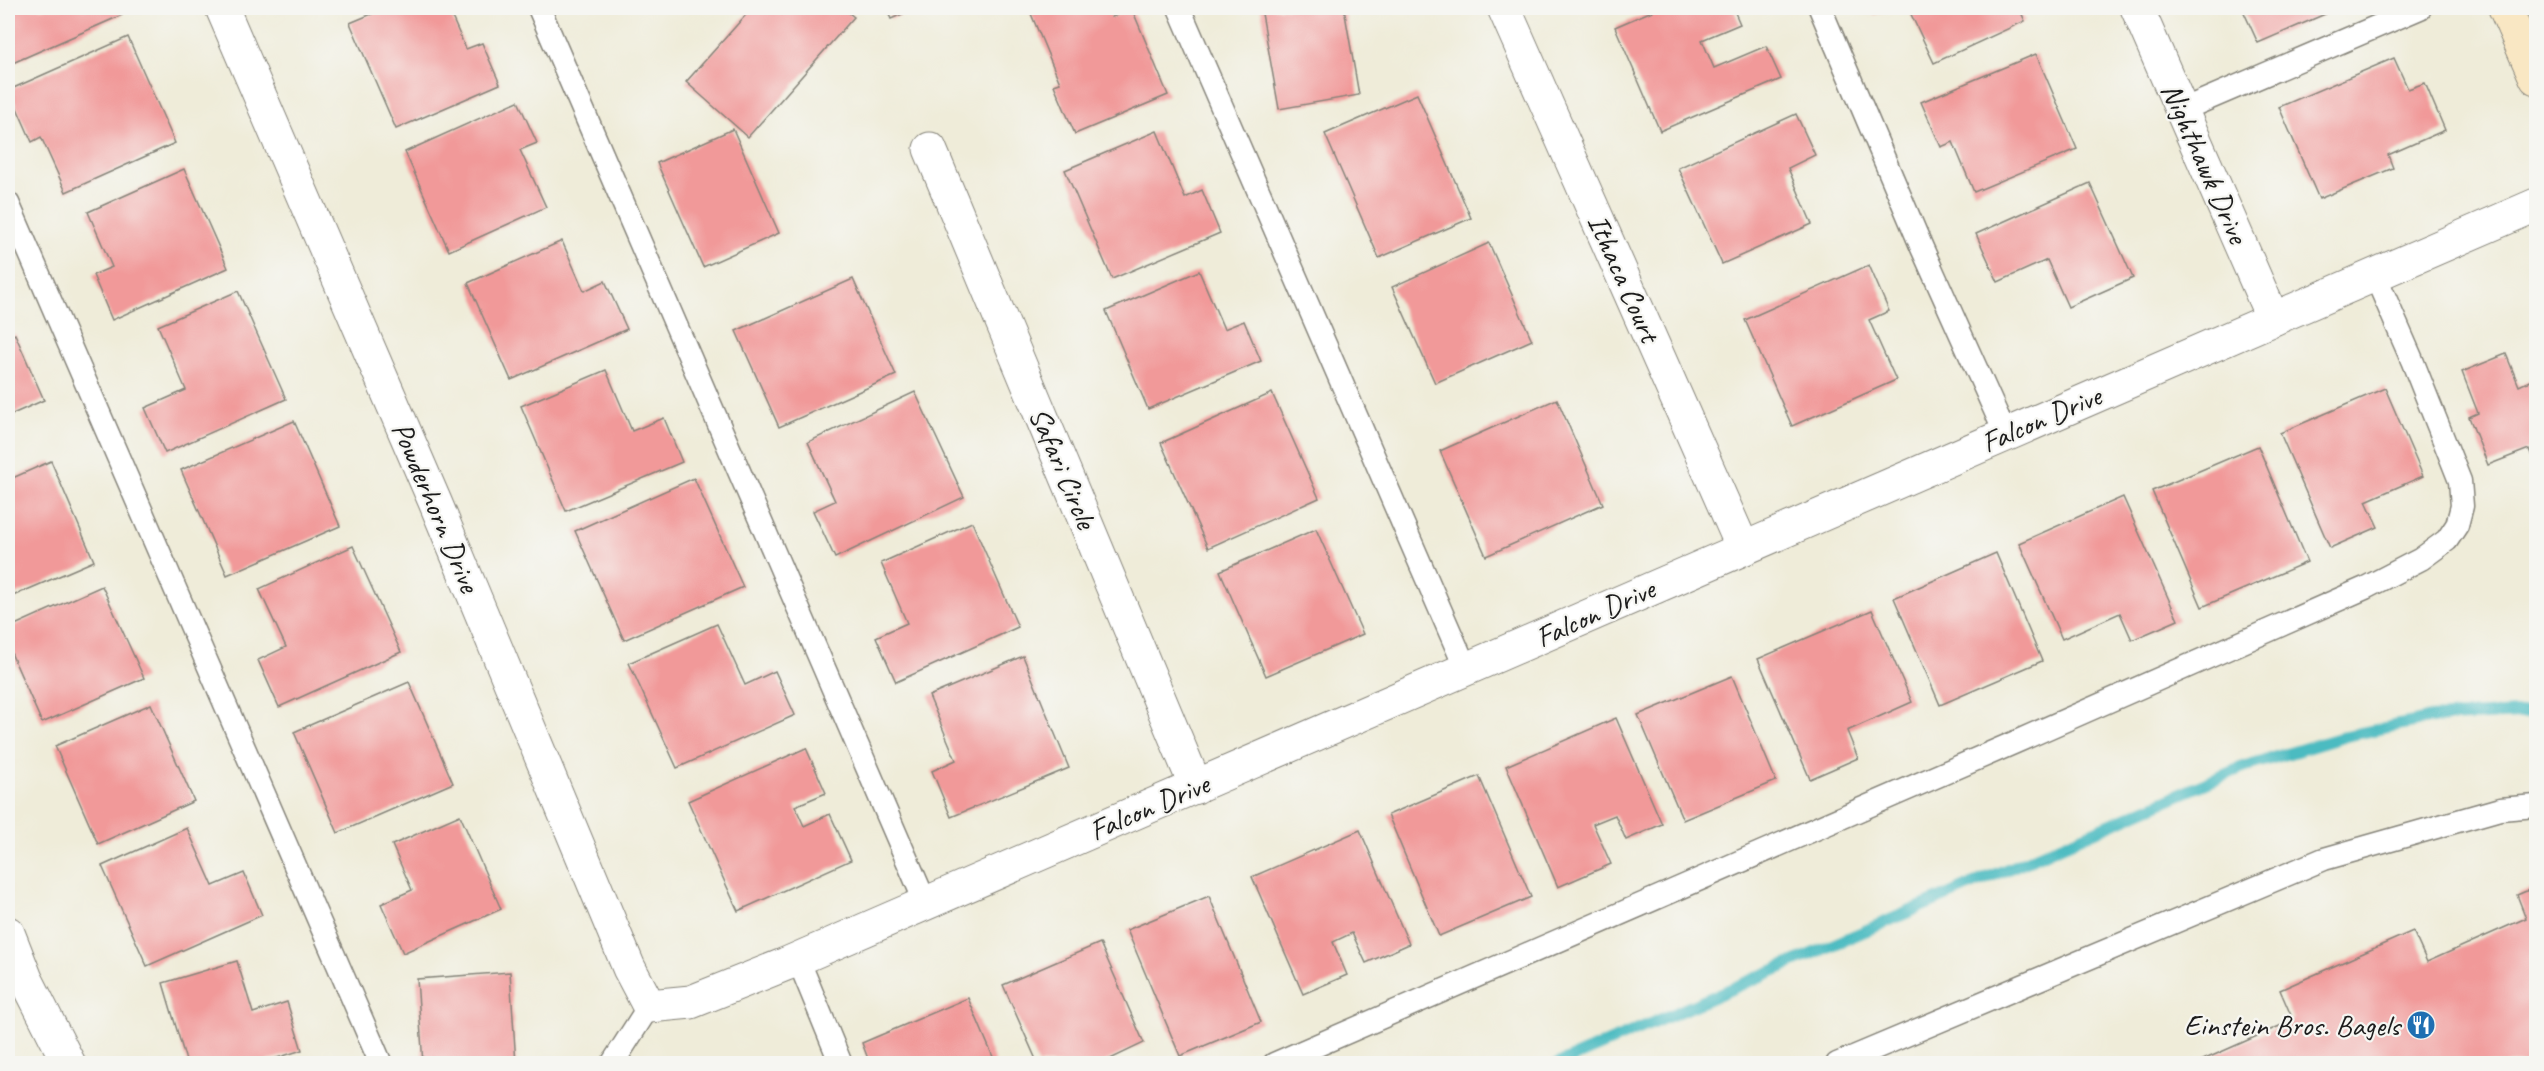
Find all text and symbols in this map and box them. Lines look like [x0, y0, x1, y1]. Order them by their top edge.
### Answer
street label: Nighthawk Drive [2153, 77, 2258, 251]
street label: Ithaca Court [1579, 208, 1670, 351]
street label: Falcon Drive [1975, 376, 2109, 461]
street label: Safari Circle [1021, 402, 1106, 536]
street label: Powderhorn Drive [383, 416, 490, 600]
street label: Falcon Drive [1529, 569, 1663, 656]
street label: Falcon Drive [1083, 764, 1217, 849]
place label: Einstein Bros. Bagels [2184, 1006, 2403, 1044]
restaurant icon: Einstein Bros. Bagels [2405, 1009, 2437, 1041]

